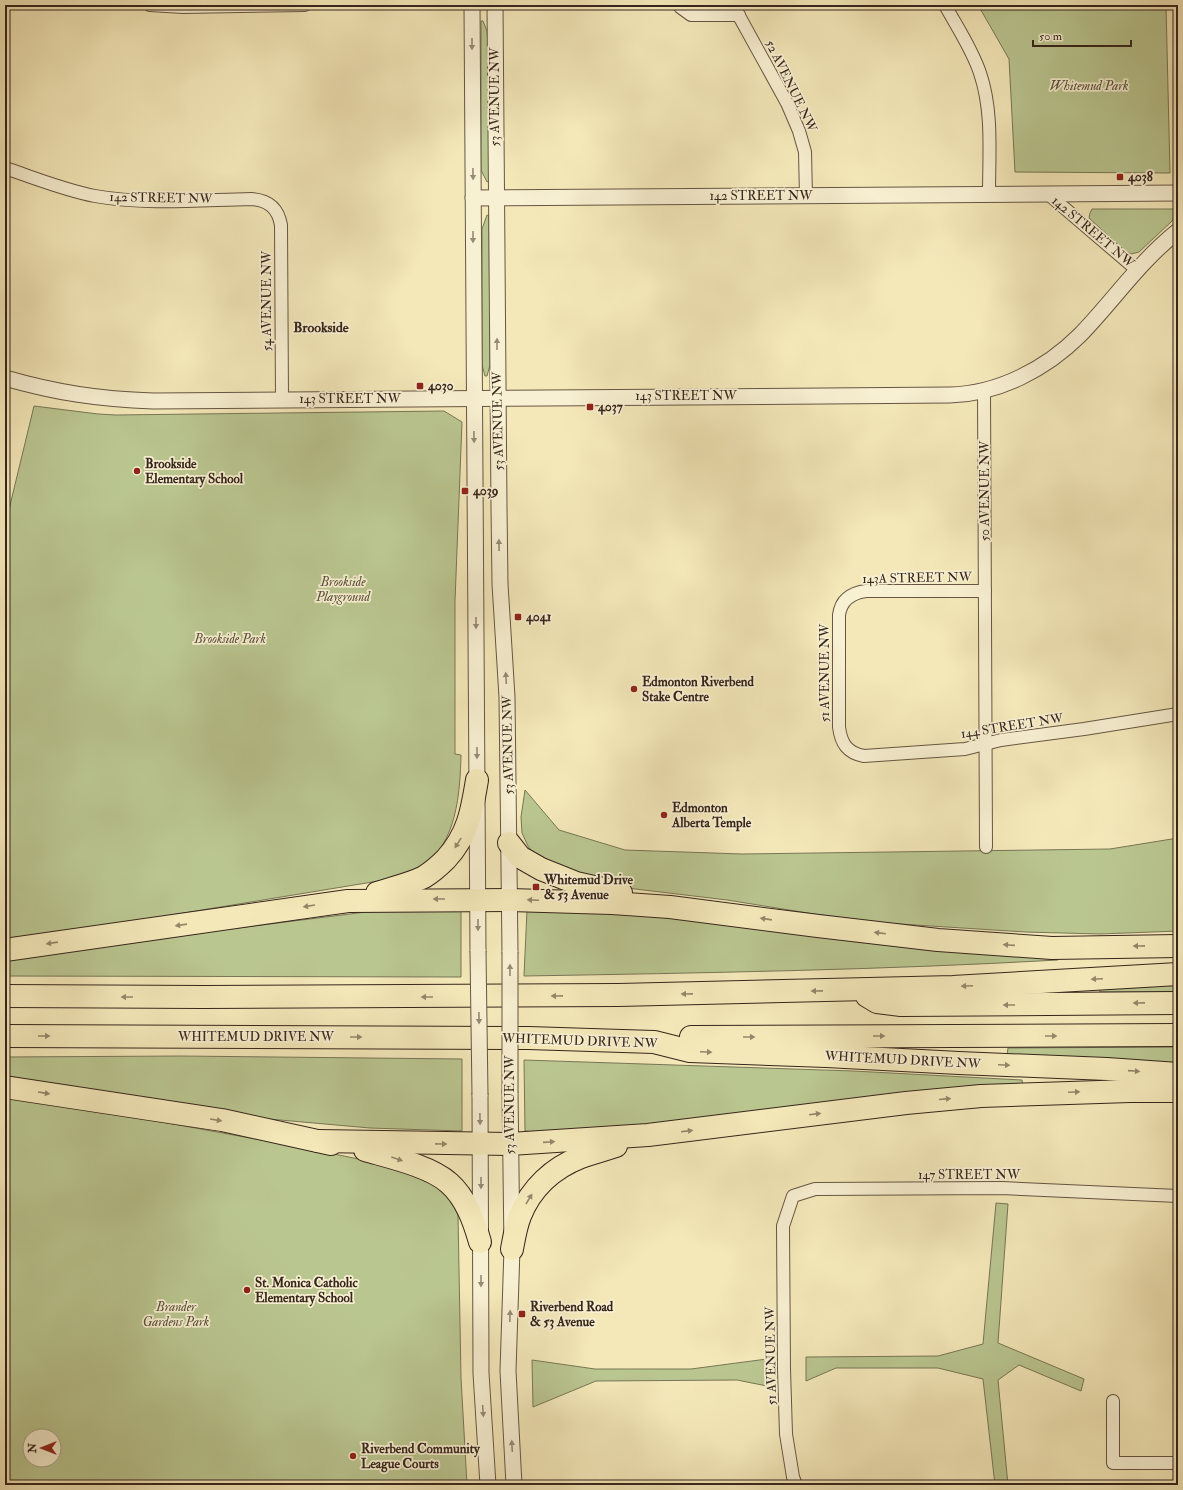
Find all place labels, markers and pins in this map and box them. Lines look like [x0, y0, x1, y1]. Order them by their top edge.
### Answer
place label: 4038 [1127, 169, 1153, 185]
marker: 4038 [1115, 172, 1125, 182]
place label: 4030 [427, 378, 454, 394]
marker: 4030 [415, 381, 425, 391]
place label: 4037 [597, 399, 624, 415]
marker: 4037 [585, 402, 595, 412]
place label: Brookside Elementary School [145, 456, 244, 488]
marker: Brookside Elementary School [132, 466, 142, 476]
place label: 4039 [472, 483, 499, 499]
marker: 4039 [460, 486, 470, 496]
place label: 4041 [525, 609, 552, 625]
marker: 4041 [513, 612, 523, 622]
place label: Edmonton Riverbend Stake Centre [642, 674, 755, 705]
marker: Edmonton Riverbend Stake Centre [629, 684, 639, 694]
place label: Edmonton Alberta Temple [671, 800, 752, 832]
marker: Edmonton Alberta Temple [659, 810, 669, 820]
place label: Whitemud Drive & 53 Avenue [543, 872, 633, 903]
marker: Whitemud Drive & 53 Avenue [531, 882, 541, 892]
place label: St. Monica Catholic Elementary School [255, 1275, 358, 1307]
marker: St. Monica Catholic Elementary School [242, 1285, 252, 1295]
place label: Riverbend Road & 53 Avenue [530, 1299, 614, 1330]
marker: Riverbend Road & 53 Avenue [517, 1309, 527, 1319]
place label: Riverbend Community League Courts [361, 1441, 481, 1473]
marker: Riverbend Community League Courts [348, 1451, 358, 1461]

